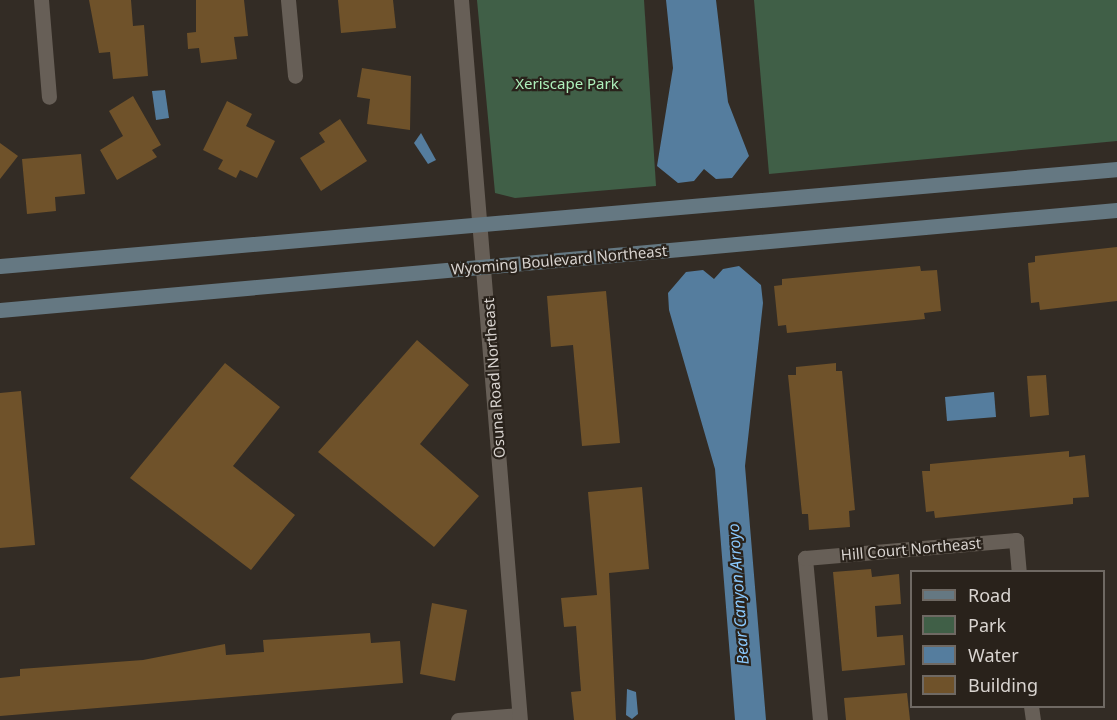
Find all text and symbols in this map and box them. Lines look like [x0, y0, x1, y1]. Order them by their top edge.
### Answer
park label: Xeriscape Park [515, 75, 619, 93]
street label: Wyoming Boulevard Northeast [450, 242, 668, 278]
street label: Osuna Road Northeast [479, 297, 509, 459]
water label: Bear Canyon Arroyo [723, 523, 753, 665]
street label: Hill Court Northeast [840, 534, 982, 564]
legend [910, 570, 1105, 708]
text: Road [968, 583, 1011, 607]
text: Park [968, 613, 1006, 637]
text: Water [968, 643, 1019, 667]
text: Building [968, 673, 1038, 697]

